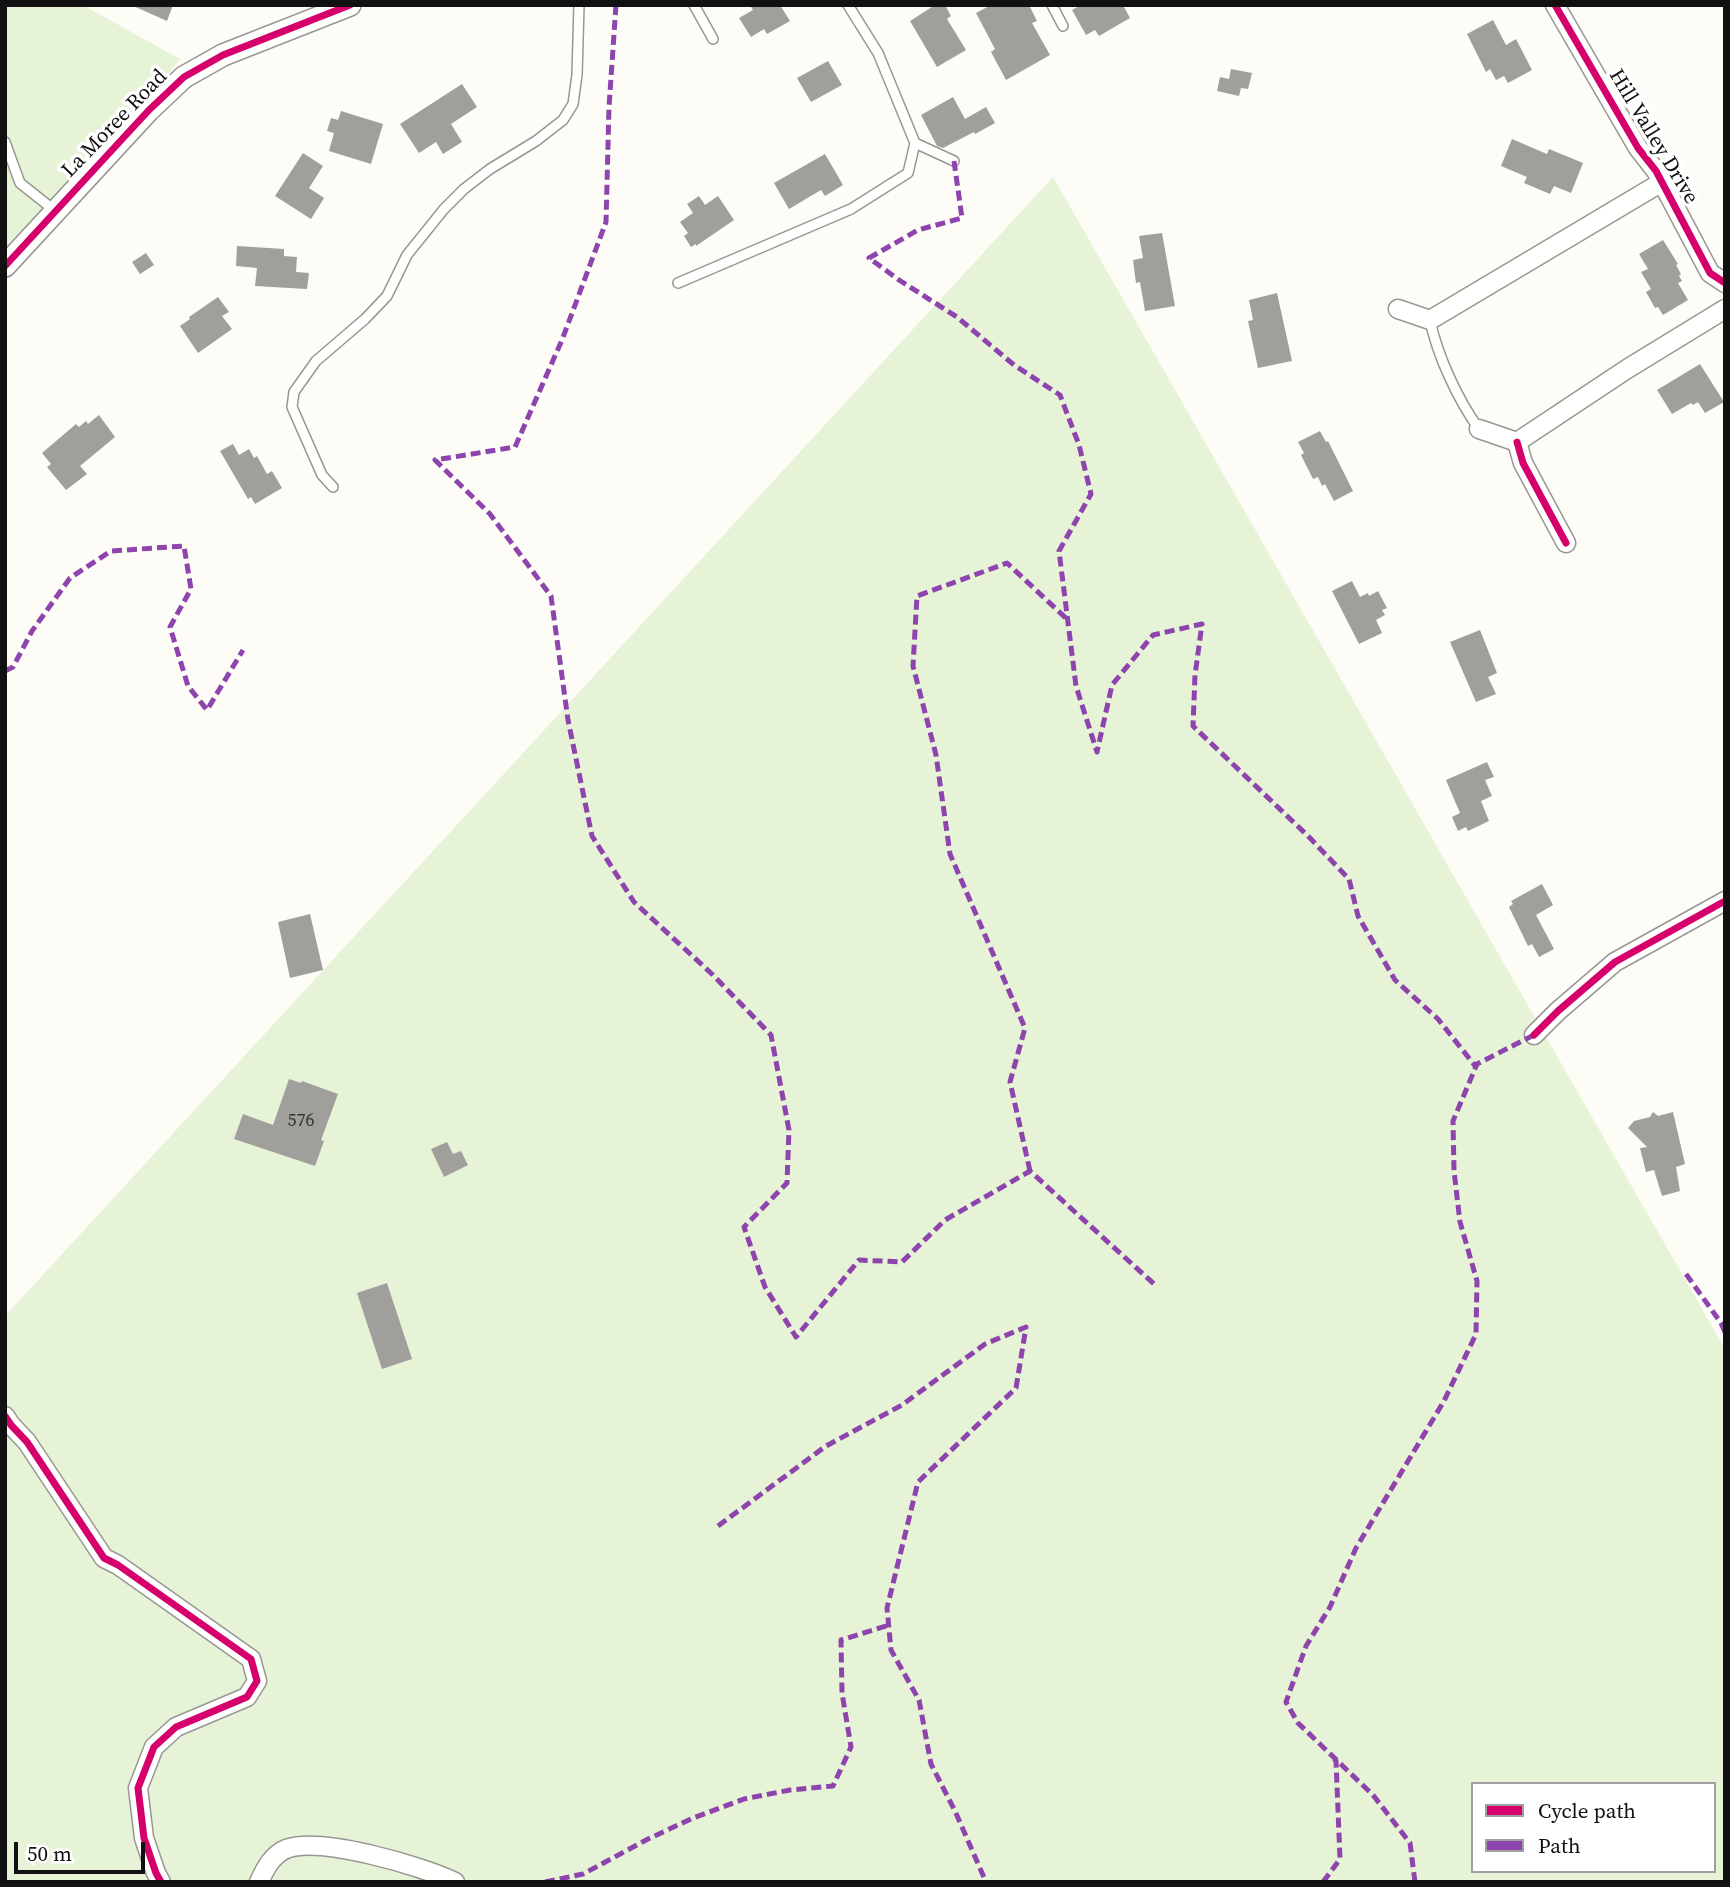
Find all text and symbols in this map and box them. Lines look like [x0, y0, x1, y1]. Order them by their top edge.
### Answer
street label: La Moree Road [57, 65, 173, 183]
street label: Hill Valley Drive [1603, 65, 1703, 209]
house number: 576 [288, 1110, 314, 1132]
legend [1471, 1782, 1716, 1873]
text: Cycle path [1538, 1796, 1636, 1825]
scale bar [18, 1828, 149, 1872]
text: Path [1538, 1831, 1581, 1860]
text: 50 m [27, 1839, 72, 1868]

